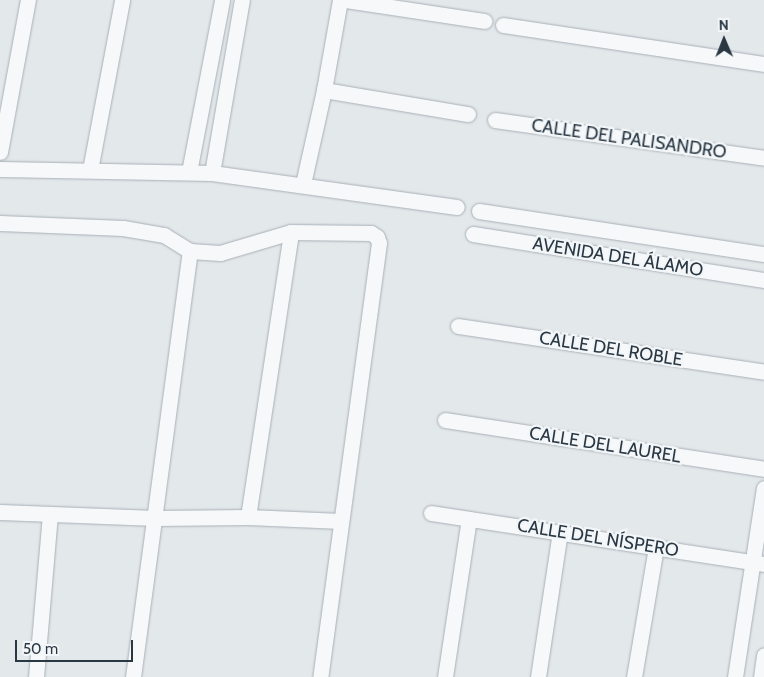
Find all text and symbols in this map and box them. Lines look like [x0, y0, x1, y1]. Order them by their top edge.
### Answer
north arrow [699, 15, 749, 65]
text: N [719, 16, 729, 34]
street label: CALLE DEL PALISANDRO [530, 115, 728, 163]
street label: AVENIDA DEL ÁLAMO [531, 233, 705, 281]
street label: CALLE DEL ROBLE [538, 327, 684, 371]
street label: CALLE DEL LAUREL [528, 422, 682, 468]
street label: CALLE DEL NÍSPERO [516, 515, 680, 561]
scale bar [18, 630, 135, 662]
text: 50 m [23, 640, 58, 658]

